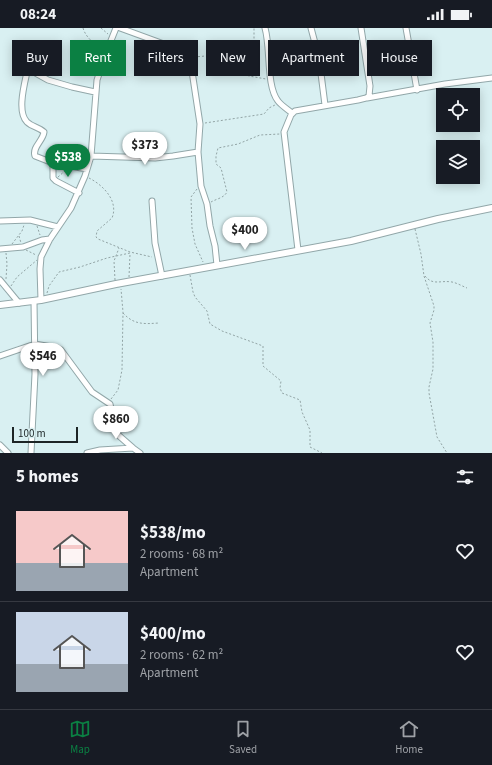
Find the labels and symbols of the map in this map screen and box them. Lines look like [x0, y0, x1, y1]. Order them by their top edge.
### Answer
pin: $373 [121, 132, 169, 166]
pin: $538 [44, 144, 92, 178]
pin: $400 [221, 217, 269, 251]
pin: $546 [19, 343, 67, 377]
pin: $860 [92, 406, 140, 440]
scale bar [12, 425, 78, 444]

